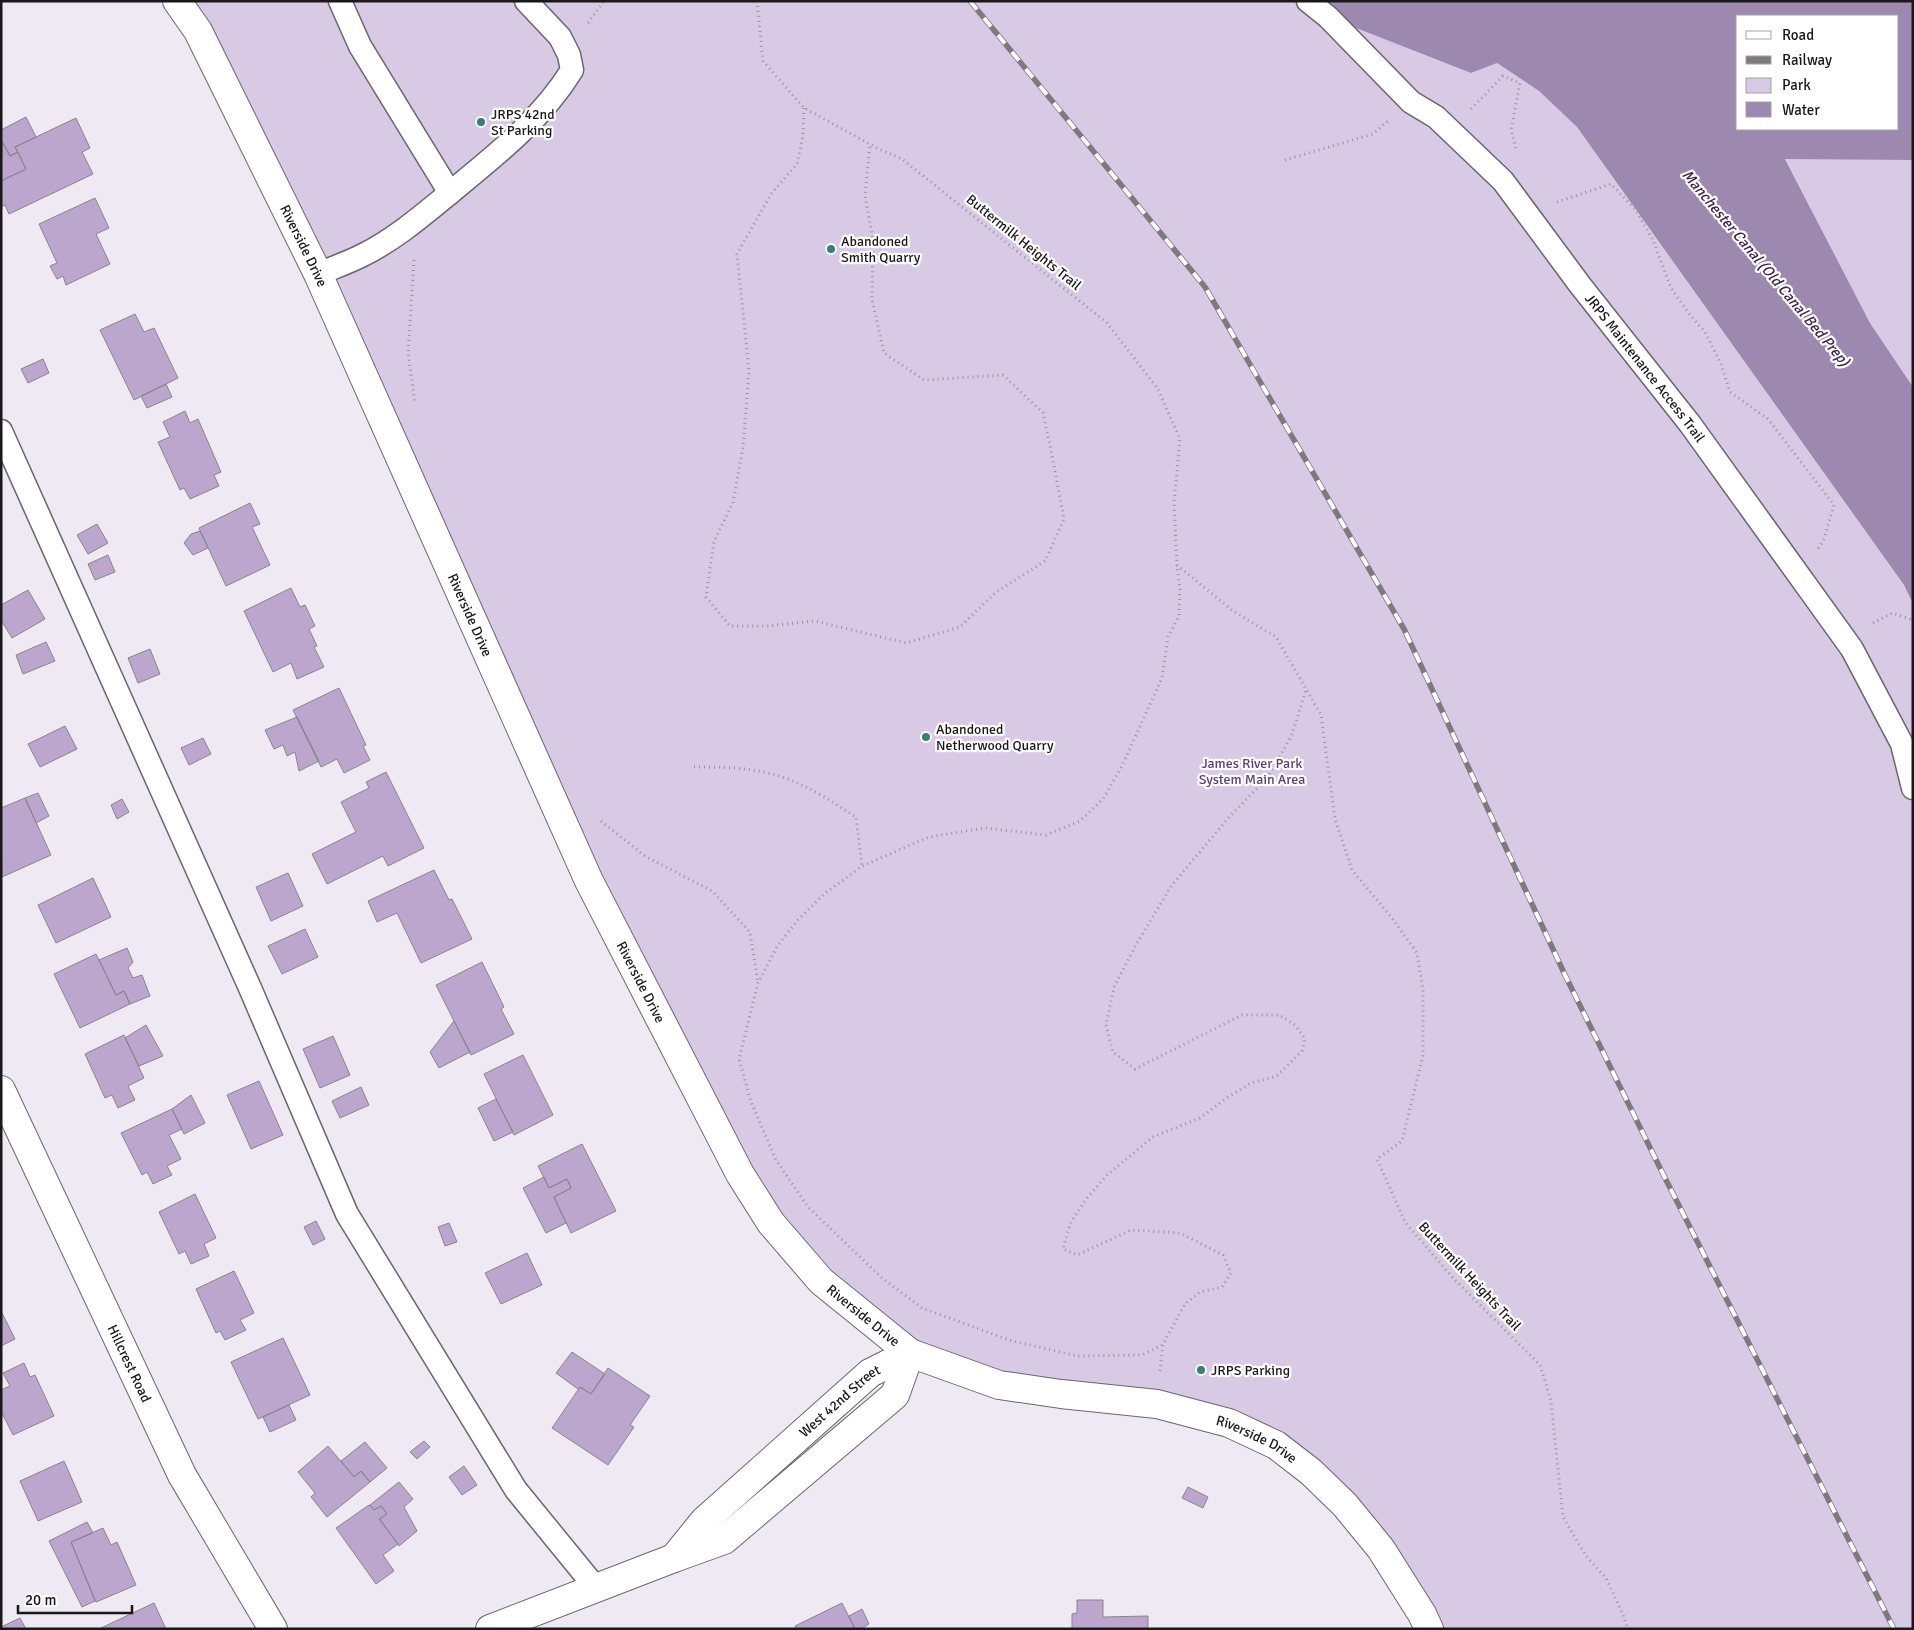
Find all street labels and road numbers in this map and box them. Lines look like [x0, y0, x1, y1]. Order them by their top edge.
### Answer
street label: Buttermilk Heights Trail [963, 191, 1085, 294]
street label: Riverside Drive [276, 202, 331, 290]
street label: JRPS Maintenance Access Trail [1581, 290, 1708, 446]
street label: Riverside Drive [444, 571, 496, 659]
street label: Riverside Drive [613, 939, 669, 1026]
street label: Buttermilk Heights Trail [1415, 1218, 1525, 1334]
street label: Riverside Drive [823, 1281, 903, 1350]
street label: Hillcrest Road [104, 1322, 155, 1405]
street label: West 42nd Street [796, 1361, 883, 1441]
street label: Riverside Drive [1214, 1412, 1300, 1467]

